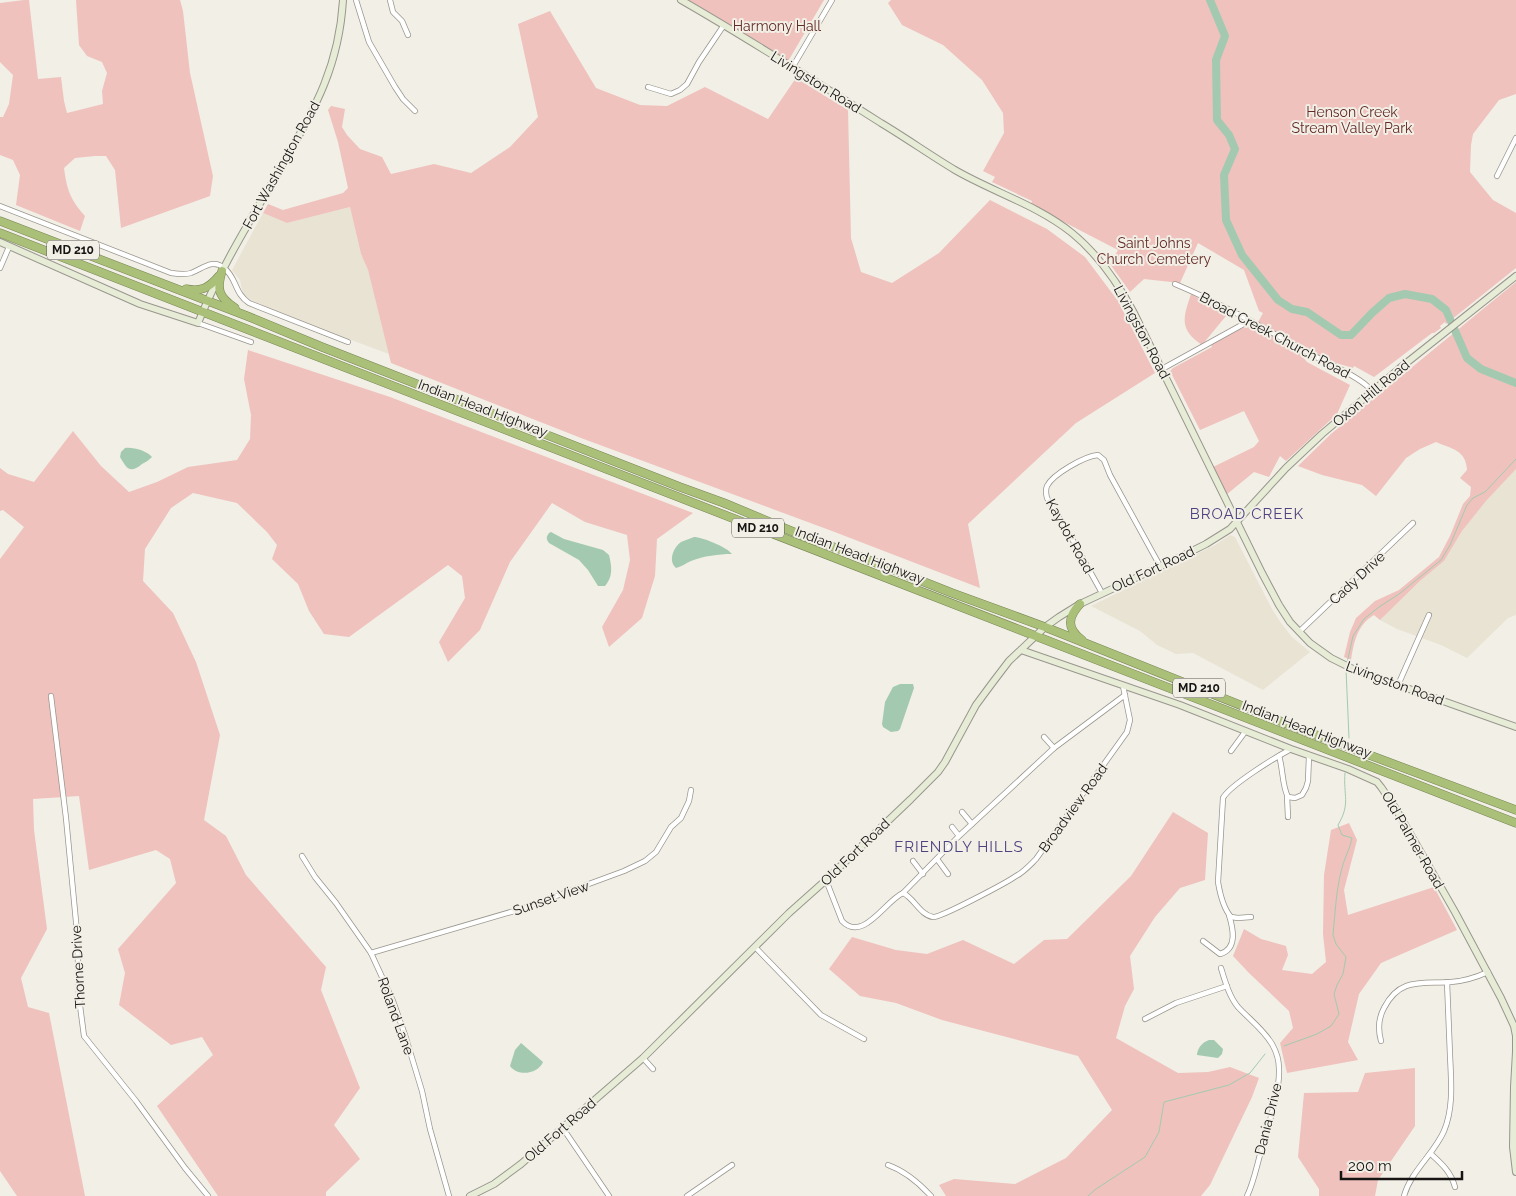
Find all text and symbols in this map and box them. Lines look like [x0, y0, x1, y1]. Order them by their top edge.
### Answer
park label: Harmony Hall [733, 18, 821, 34]
street label: Livingston Road [768, 48, 864, 116]
street label: Fort Washington Road [239, 98, 323, 232]
park label: Henson Creek Stream Valley Park [1292, 104, 1413, 136]
park label: Saint Johns Church Cemetery [1097, 235, 1212, 267]
road number: MD 210 [47, 240, 99, 260]
street label: Livingston Road [1111, 283, 1173, 381]
street label: Broad Creek Church Road [1197, 289, 1353, 381]
street label: Oxon Hill Road [1330, 356, 1412, 430]
street label: Indian Head Highway [416, 376, 550, 440]
street label: Kaydot Road [1043, 496, 1097, 576]
district label: BROAD CREEK [1190, 505, 1304, 523]
road number: MD 210 [732, 518, 784, 538]
street label: Indian Head Highway [793, 523, 927, 587]
street label: Old Fort Road [1109, 543, 1197, 595]
street label: Cady Drive [1326, 548, 1388, 608]
street label: Livingston Road [1344, 658, 1446, 708]
road number: MD 210 [1173, 678, 1225, 698]
street label: Indian Head Highway [1240, 697, 1374, 761]
street label: Broadview Road [1036, 761, 1110, 855]
street label: Old Palmer Road [1379, 789, 1447, 891]
street label: Old Fort Road [817, 815, 893, 889]
district label: FRIENDLY HILLS [894, 838, 1024, 856]
street label: Sunset View [511, 877, 592, 919]
street label: Thorne Drive [68, 925, 88, 1009]
street label: Roland Lane [375, 975, 417, 1057]
street label: Dania Drive [1251, 1081, 1285, 1157]
street label: Old Fort Road [521, 1095, 599, 1165]
scale bar [1341, 1148, 1462, 1180]
text: 200 m [1348, 1157, 1392, 1175]

